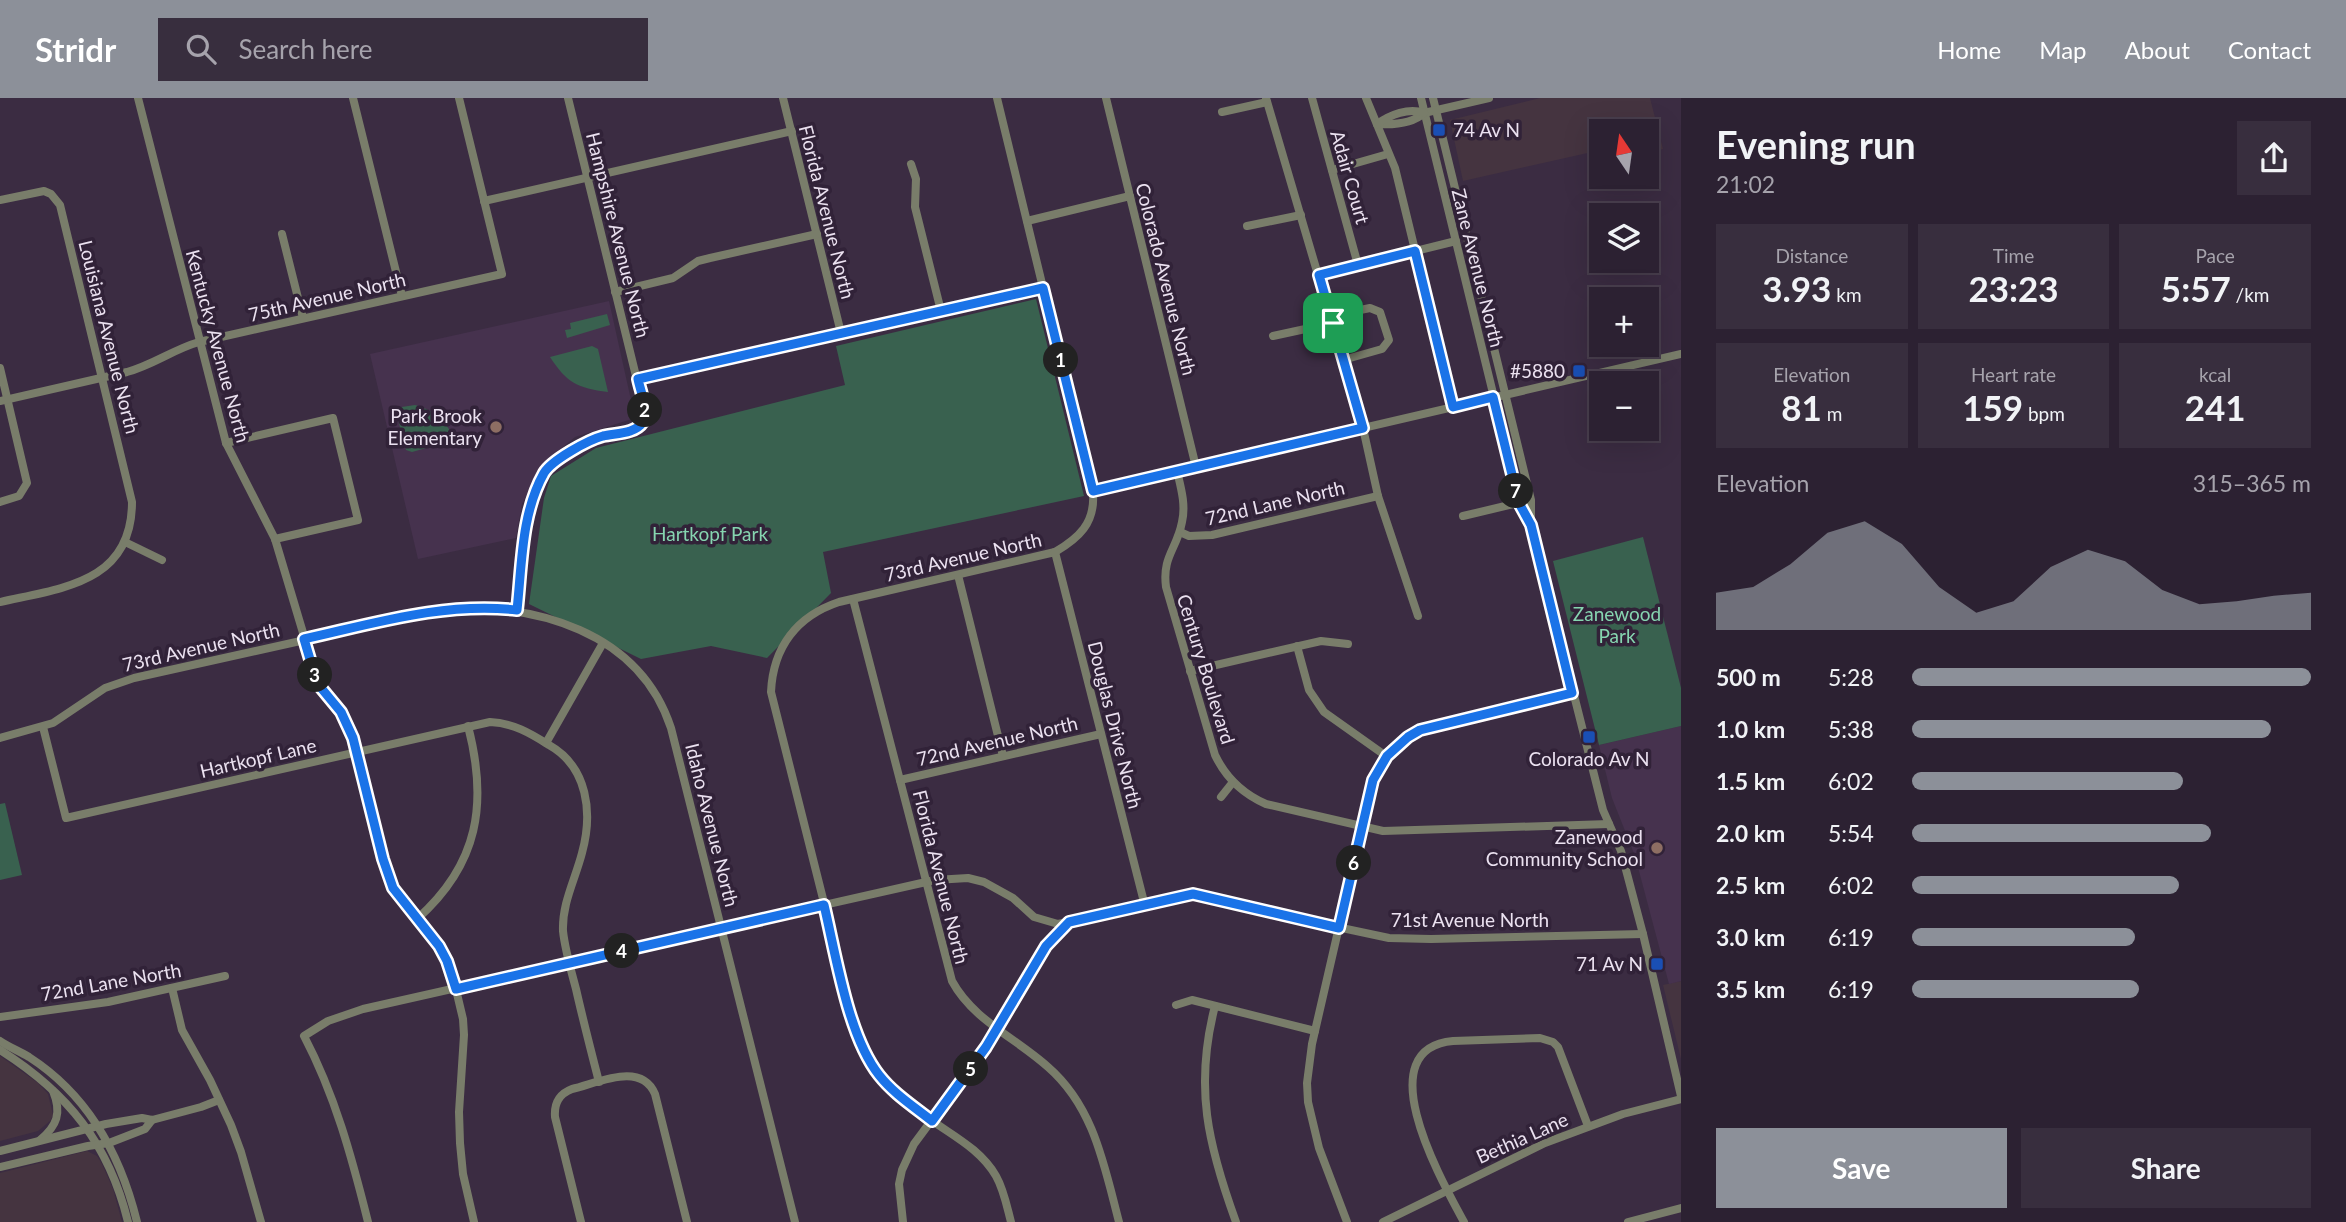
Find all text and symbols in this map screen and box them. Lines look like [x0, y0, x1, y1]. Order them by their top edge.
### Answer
search box [158, 18, 648, 81]
text: Stridr [35, 29, 116, 69]
icon: search [182, 30, 220, 68]
text: Search here [238, 33, 372, 65]
text: Home [1937, 35, 2001, 64]
text: Map [2039, 35, 2087, 64]
text: About [2125, 35, 2190, 64]
text: Contact [2228, 35, 2311, 64]
place label: 74 Av N [1453, 118, 1520, 141]
north arrow [1589, 119, 1659, 189]
map controls [1589, 119, 1659, 441]
text: Evening run [1716, 121, 1916, 167]
button: share [2237, 121, 2311, 195]
street label: Florida Avenue North [795, 122, 860, 301]
marker: 74 Av N [1431, 122, 1447, 138]
street label: Adair Court [1326, 127, 1375, 226]
street label: Hampshire Avenue North [582, 130, 655, 340]
text: 21:02 [1716, 170, 1775, 198]
street label: Colorado Avenue North [1131, 180, 1202, 377]
street label: Zane Avenue North [1448, 186, 1509, 350]
button: layers [1589, 203, 1659, 273]
street label: Louisiana Avenue North [74, 238, 145, 436]
text: Distance [1775, 244, 1848, 267]
text: Time [1993, 244, 2034, 267]
text: Pace [2195, 244, 2235, 267]
street label: Kentucky Avenue North [182, 247, 255, 445]
street label: 75th Avenue North [246, 267, 408, 326]
text: 3.93 [1762, 267, 1831, 309]
text: 23:23 [1968, 267, 2059, 309]
text: 5:57 [2161, 267, 2231, 309]
text: km [1831, 283, 1862, 306]
text: /km [2231, 283, 2269, 306]
button: + [1589, 287, 1659, 357]
pin [1303, 293, 1363, 353]
icon: arrive [1314, 304, 1352, 342]
pin: 1 [1044, 342, 1078, 378]
text: 1 [1055, 348, 1066, 371]
place label: #5880 [1510, 359, 1565, 382]
marker: #5880 [1571, 363, 1587, 379]
text: Elevation [1773, 363, 1850, 386]
text: Heart rate [1971, 363, 2056, 386]
text: kcal [2199, 363, 2231, 386]
button: − [1589, 371, 1659, 441]
text: 81 [1781, 386, 1822, 428]
text: 159 [1962, 386, 2023, 428]
text: 241 [2185, 386, 2246, 428]
pin: 2 [628, 392, 662, 428]
text: 2 [639, 398, 650, 421]
text: m [1822, 402, 1842, 425]
text: bpm [2023, 402, 2065, 425]
place label: Park Brook Elementary [388, 404, 482, 449]
marker: Park Brook Elementary [488, 419, 504, 435]
text: Elevation [1716, 469, 1809, 497]
text: 315–365 m [2193, 469, 2311, 497]
pin: 7 [1498, 474, 1534, 508]
street label: 72nd Lane North [1203, 475, 1347, 530]
text: 7 [1510, 479, 1521, 502]
park label: Hartkopf Park [652, 522, 768, 545]
street label: 73rd Avenue North [882, 527, 1044, 586]
street label: Century Boulevard [1173, 591, 1240, 747]
park label: Zanewood Park [1573, 602, 1661, 647]
street label: 73rd Avenue North [120, 617, 282, 676]
street label: Douglas Drive North [1084, 639, 1147, 811]
pin: 3 [298, 658, 332, 692]
text: 3 [309, 663, 320, 686]
text: 500 m [1716, 663, 1781, 691]
text: 5:28 [1828, 663, 1874, 691]
street label: 72nd Avenue North [914, 711, 1080, 770]
text: 1.0 km [1716, 715, 1785, 743]
text: 5:38 [1828, 715, 1874, 743]
marker: Colorado Av N [1581, 729, 1597, 745]
street label: Hartkopf Lane [197, 733, 318, 782]
street label: Idaho Avenue North [681, 741, 744, 909]
place label: Colorado Av N [1528, 747, 1650, 770]
text: 1.5 km [1716, 767, 1785, 795]
text: 6:02 [1828, 767, 1874, 795]
street label: Florida Avenue North [909, 787, 974, 966]
text: 2.0 km [1716, 819, 1785, 847]
text: 5:54 [1828, 819, 1874, 847]
place label: Zanewood Community School [1486, 825, 1643, 870]
marker: Zanewood Community School [1649, 840, 1665, 856]
pin: 6 [1336, 846, 1372, 880]
text: 6 [1348, 851, 1359, 874]
text: 2.5 km [1716, 871, 1785, 899]
text: 6:02 [1828, 871, 1874, 899]
street label: 71st Avenue North [1391, 908, 1549, 931]
text: 3.0 km [1716, 923, 1785, 951]
text: 6:19 [1828, 923, 1874, 951]
pin: 4 [604, 934, 640, 968]
text: 4 [616, 939, 627, 962]
place label: 71 Av N [1576, 952, 1643, 975]
marker: 71 Av N [1649, 956, 1665, 972]
street label: 72nd Lane North [39, 958, 183, 1005]
text: 3.5 km [1716, 975, 1785, 1003]
text: 6:19 [1828, 975, 1874, 1003]
pin: 5 [954, 1052, 988, 1086]
text: 5 [965, 1057, 976, 1080]
street label: Bethia Lane [1472, 1107, 1571, 1168]
button: Save [1716, 1128, 2007, 1208]
button: Share [2021, 1128, 2311, 1208]

